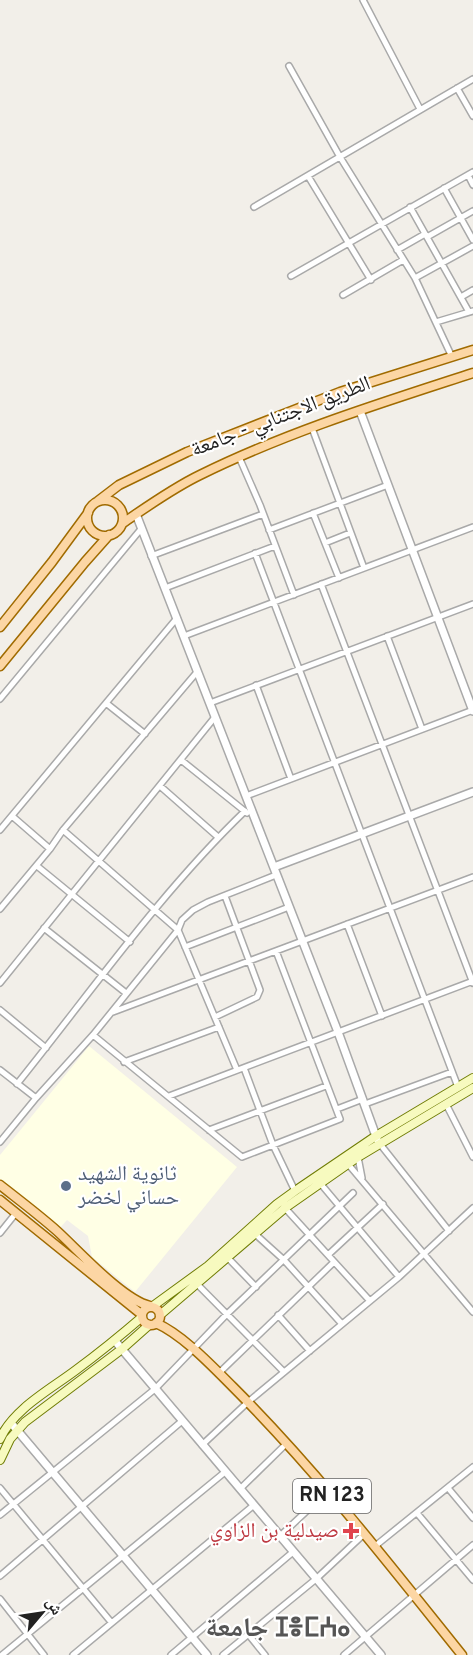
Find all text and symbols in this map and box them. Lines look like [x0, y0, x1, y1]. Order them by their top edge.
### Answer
street label: الطريق الاجتنابي - جامعة [188, 370, 375, 465]
place label: ثانوية الشهيد حساني لخضر [77, 1161, 179, 1213]
marker: ثانوية الشهيد حساني لخضر [59, 1179, 73, 1193]
road number: RN 123 [293, 1479, 371, 1513]
place label: صيدلية بن الزاوي [210, 1518, 339, 1546]
marker: صيدلية بن الزاوي [344, 1524, 358, 1538]
north arrow [12, 1583, 72, 1643]
text: ش [41, 1594, 66, 1619]
district label: جامعة ⵊⴻⵎⵄⴰ [206, 1612, 350, 1646]

